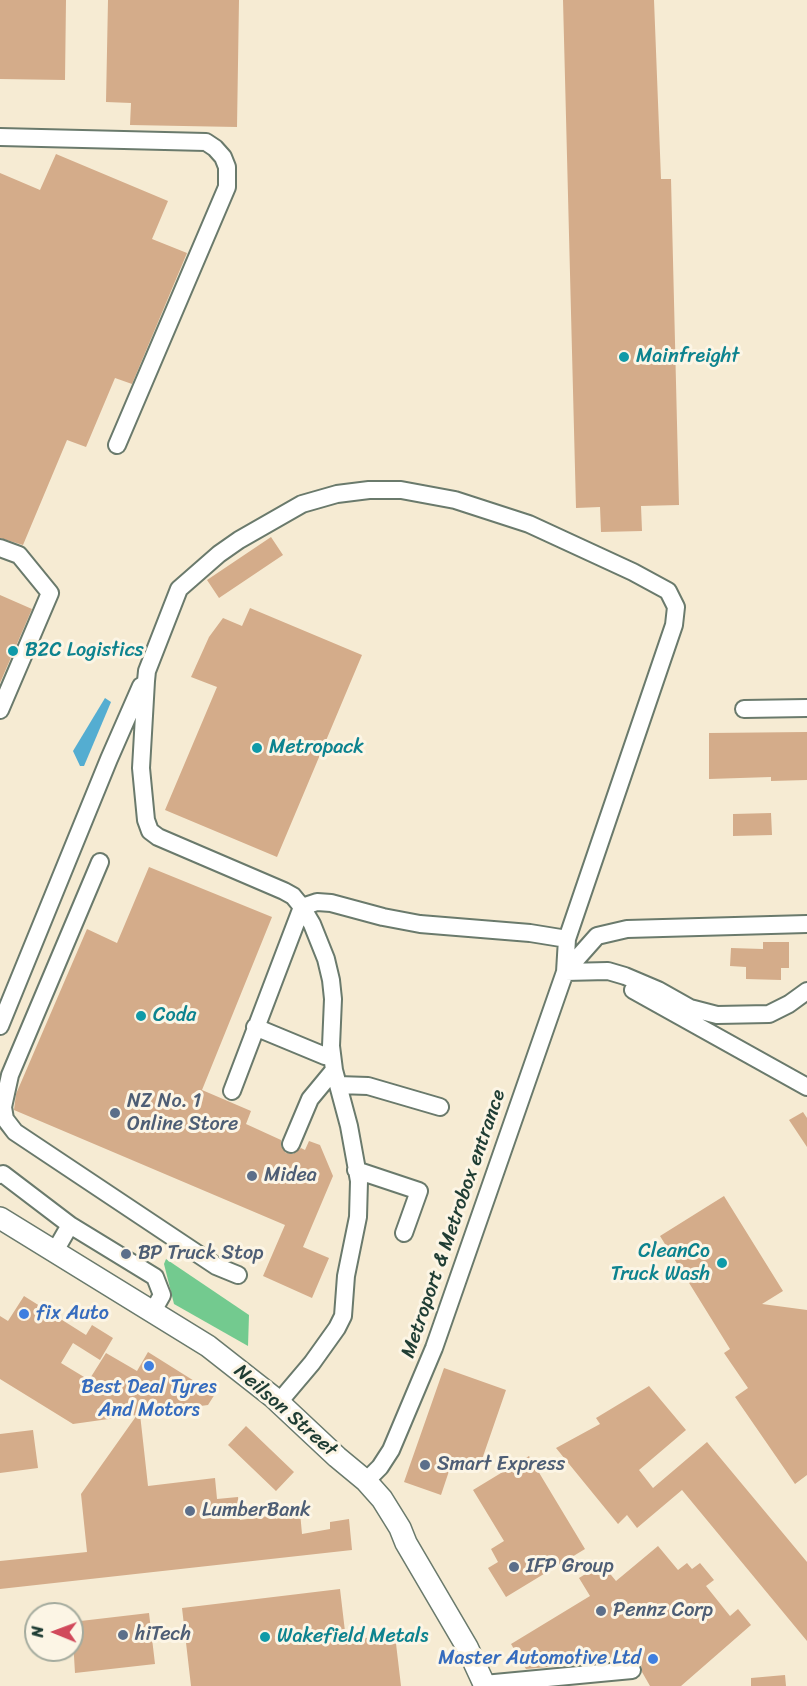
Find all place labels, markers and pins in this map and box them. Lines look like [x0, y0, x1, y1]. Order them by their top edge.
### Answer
place label: Mainfreight [636, 345, 739, 369]
marker: Mainfreight [617, 350, 631, 364]
place label: B2C Logistics [25, 639, 144, 663]
marker: B2C Logistics [6, 644, 20, 658]
place label: Metropack [269, 736, 364, 760]
marker: Metropack [250, 741, 264, 755]
place label: Coda [153, 1004, 196, 1028]
marker: Coda [134, 1009, 148, 1023]
place label: NZ No. 1 Online Store [127, 1090, 238, 1137]
marker: NZ No. 1 Online Store [108, 1106, 122, 1120]
place label: Midea [264, 1164, 317, 1188]
marker: Midea [245, 1169, 259, 1183]
place label: CleanCo Truck Wash [611, 1240, 710, 1287]
place label: BP Truck Stop [138, 1242, 264, 1266]
marker: BP Truck Stop [119, 1247, 133, 1261]
marker: CleanCo Truck Wash [715, 1256, 729, 1270]
place label: fix Auto [36, 1302, 109, 1326]
marker: fix Auto [17, 1307, 31, 1321]
marker: Best Deal Tyres And Motors [142, 1359, 156, 1373]
place label: Best Deal Tyres And Motors [81, 1376, 217, 1423]
place label: Smart Express [437, 1453, 565, 1477]
marker: Smart Express [418, 1458, 432, 1472]
place label: LumberBank [202, 1499, 311, 1523]
marker: LumberBank [183, 1504, 197, 1518]
place label: IFP Group [526, 1555, 614, 1579]
marker: IFP Group [507, 1560, 521, 1574]
place label: Pennz Corp [613, 1599, 713, 1623]
marker: Pennz Corp [594, 1604, 608, 1618]
place label: hiTech [135, 1623, 191, 1647]
place label: Wakefield Metals [277, 1625, 429, 1649]
marker: hiTech [116, 1628, 130, 1642]
marker: Wakefield Metals [258, 1630, 272, 1644]
place label: Master Automotive Ltd [438, 1647, 641, 1671]
marker: Master Automotive Ltd [646, 1652, 660, 1666]

